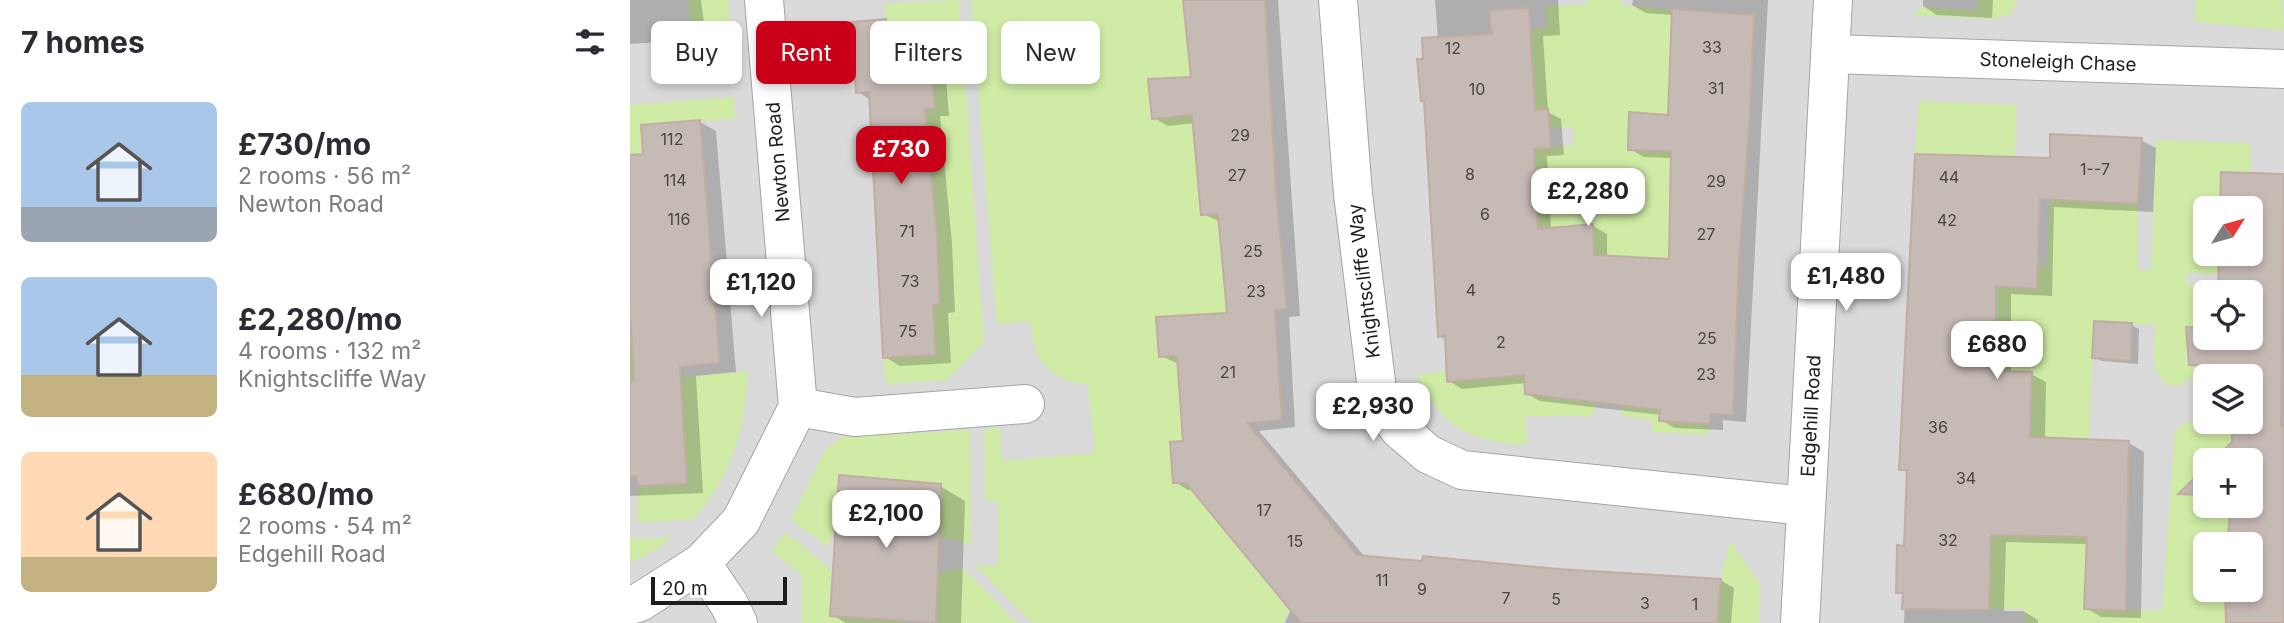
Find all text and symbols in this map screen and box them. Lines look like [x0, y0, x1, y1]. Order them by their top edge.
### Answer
chip: Buy [651, 21, 742, 84]
chip: Rent [756, 21, 856, 84]
chip: Filters [870, 21, 987, 84]
chip: New [1001, 21, 1100, 84]
icon: filters [571, 23, 609, 61]
text: 7 homes [21, 24, 145, 60]
house number: 33 [1702, 37, 1722, 57]
house number: 12 [1445, 38, 1461, 58]
street label: Stoneleigh Chase [1979, 48, 2137, 76]
house number: 31 [1708, 78, 1724, 98]
house number: 10 [1469, 79, 1485, 99]
street label: Newton Road [761, 101, 795, 223]
house number: 29 [1230, 125, 1250, 145]
text: £730/mo [238, 126, 371, 162]
pin: £730 [860, 127, 942, 186]
house number: 112 [661, 129, 683, 149]
icon: home [77, 130, 161, 214]
text: £730 [872, 135, 930, 163]
house number: 1--7 [2080, 159, 2110, 179]
text: 2 rooms · 56 m² [238, 162, 411, 190]
house number: 8 [1465, 164, 1475, 184]
house number: 27 [1228, 165, 1246, 185]
house number: 44 [1939, 167, 1959, 187]
pin: £2,280 [1531, 168, 1645, 228]
house number: 114 [663, 170, 687, 190]
house number: 29 [1706, 171, 1726, 191]
text: £2,280 [1547, 177, 1629, 205]
text: Newton Road [238, 190, 384, 218]
north arrow [2193, 196, 2263, 266]
map controls [2193, 196, 2263, 602]
street label: Knightscliffe Way [1343, 202, 1385, 360]
house number: 6 [1480, 204, 1490, 224]
house number: 116 [668, 209, 690, 229]
house number: 42 [1937, 210, 1957, 230]
house number: 71 [899, 221, 915, 241]
house number: 27 [1697, 224, 1715, 244]
house number: 25 [1243, 241, 1263, 261]
pin: £1,480 [1789, 254, 1903, 313]
pin: £1,120 [704, 260, 818, 319]
text: £1,480 [1807, 262, 1885, 290]
text: £1,120 [726, 268, 796, 296]
house number: 73 [901, 271, 919, 291]
house number: 4 [1466, 280, 1476, 300]
button: locate [2193, 280, 2263, 350]
house number: 23 [1246, 281, 1266, 301]
text: £2,280/mo [238, 301, 402, 337]
icon: home [77, 305, 161, 389]
house number: 75 [899, 321, 917, 341]
pin: £680 [1956, 322, 2038, 381]
house number: 25 [1697, 328, 1717, 348]
text: £680 [1967, 330, 2027, 358]
house number: 2 [1496, 332, 1506, 352]
text: 4 rooms · 132 m² [238, 337, 421, 365]
street label: Edgehill Road [1796, 354, 1826, 478]
house number: 21 [1220, 362, 1236, 382]
house number: 23 [1696, 364, 1716, 384]
button: layers [2193, 364, 2263, 434]
text: Knightscliffe Way [238, 365, 426, 393]
pin: £2,930 [1316, 384, 1430, 443]
text: £2,930 [1332, 392, 1414, 420]
house number: 36 [1928, 417, 1948, 437]
button: + [2193, 448, 2263, 518]
house number: 34 [1956, 468, 1976, 488]
text: £680/mo [238, 476, 374, 512]
icon: home [77, 480, 161, 564]
pin: £2,100 [829, 490, 943, 550]
text: £2,100 [848, 499, 924, 527]
house number: 17 [1256, 500, 1272, 520]
text: 2 rooms · 54 m² [238, 512, 412, 540]
house number: 32 [1938, 530, 1958, 550]
house number: 15 [1287, 531, 1303, 551]
button: − [2193, 532, 2263, 602]
text: Edgehill Road [238, 540, 386, 568]
house number: 11 [1375, 570, 1389, 590]
scale bar [651, 574, 788, 606]
text: 20 m [662, 577, 708, 600]
house number: 9 [1417, 579, 1427, 599]
house number: 7 [1501, 588, 1511, 608]
house number: 5 [1551, 589, 1561, 609]
house number: 3 [1640, 593, 1650, 613]
house number: 1 [1692, 594, 1698, 614]

